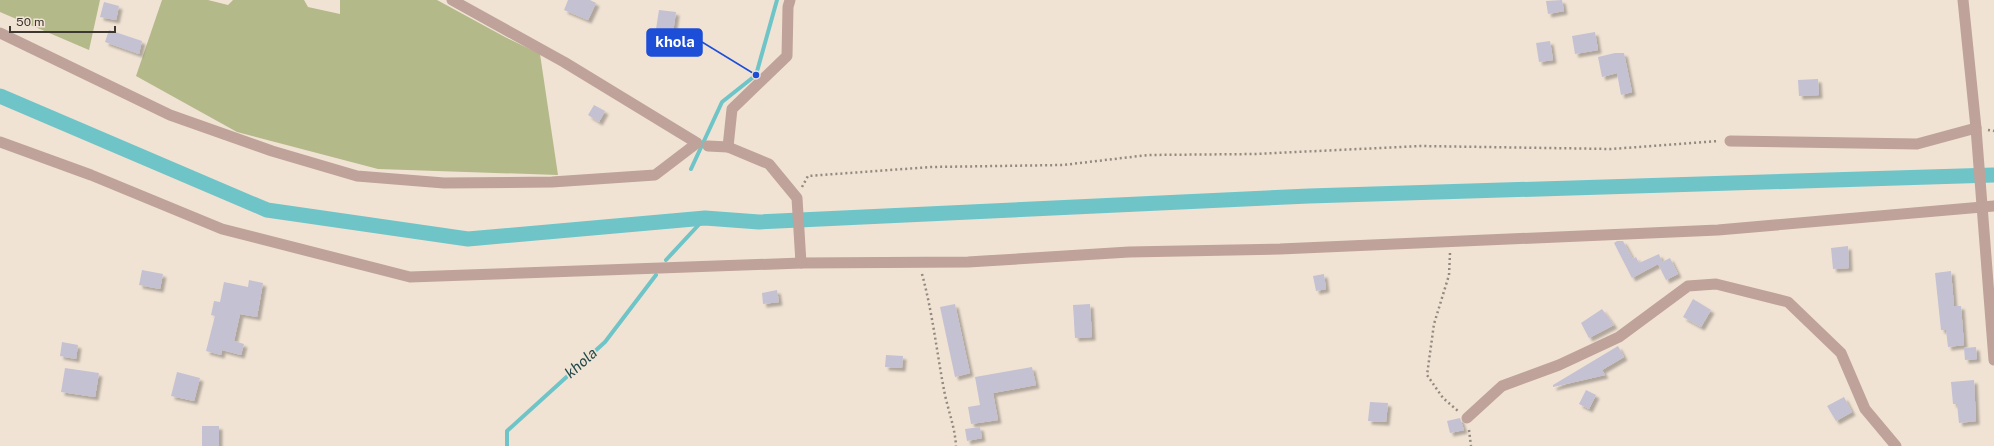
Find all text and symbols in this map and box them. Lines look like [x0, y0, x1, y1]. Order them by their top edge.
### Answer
scale bar [10, 8, 115, 34]
text: 50 m [16, 15, 44, 29]
callout: khola [647, 29, 702, 56]
text: khola [655, 33, 695, 50]
water label: khola [561, 344, 600, 381]

